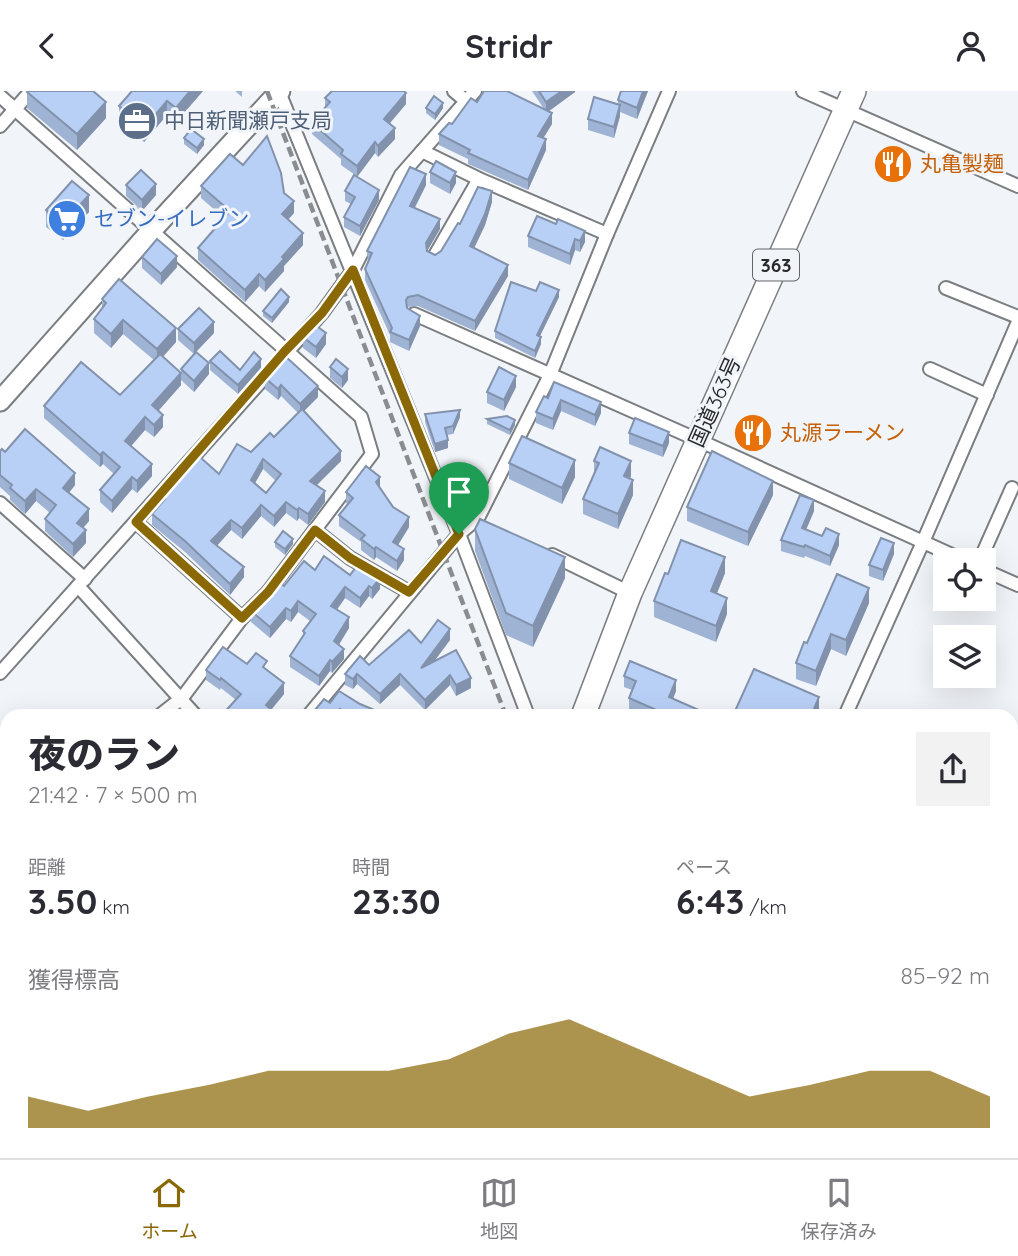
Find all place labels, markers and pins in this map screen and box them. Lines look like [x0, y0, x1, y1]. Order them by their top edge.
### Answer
office icon: 中日新聞瀬戸支局 [116, 100, 158, 142]
place label: 中日新聞瀬戸支局 [164, 107, 332, 133]
restaurant icon: 丸亀製麺 [872, 143, 914, 185]
place label: 丸亀製麺 [920, 150, 1004, 176]
supermarket icon: セブン-イレブン [46, 198, 88, 240]
place label: セブン-イレブン [94, 205, 249, 231]
restaurant icon: 丸源ラーメン [732, 412, 774, 454]
place label: 丸源ラーメン [780, 419, 905, 445]
pin [429, 462, 489, 534]

